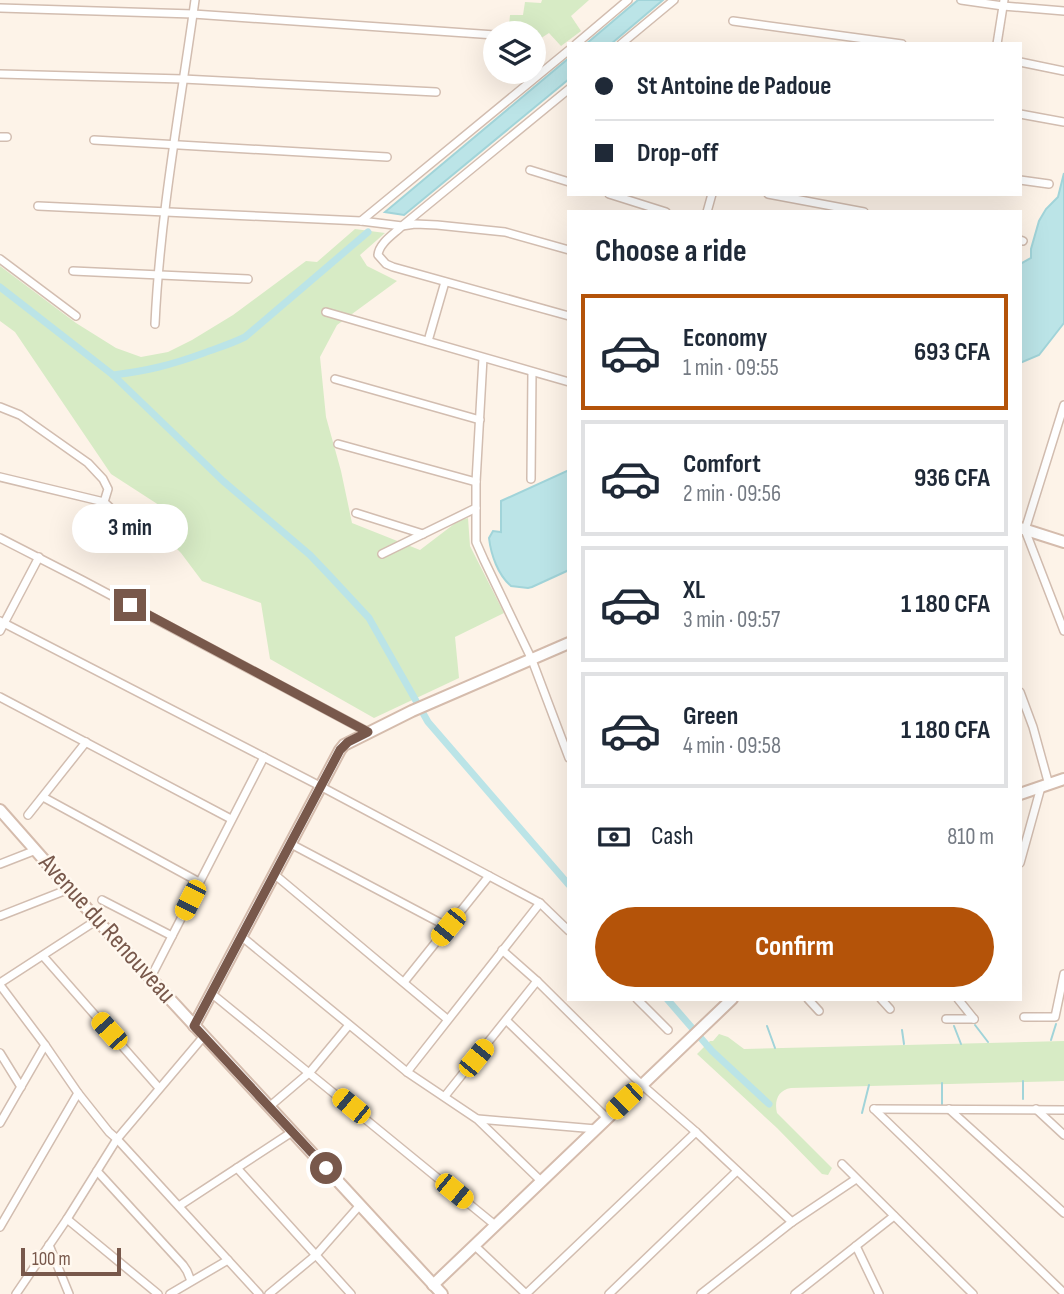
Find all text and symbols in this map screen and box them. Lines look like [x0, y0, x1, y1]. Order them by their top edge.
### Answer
map controls [483, 21, 546, 84]
button: layers [483, 21, 546, 84]
text: St Antoine de Padoue [637, 71, 831, 102]
text: Drop-off [637, 138, 718, 169]
text: Choose a ride [595, 232, 747, 271]
icon: car [599, 321, 662, 384]
text: Economy [683, 323, 767, 354]
text: 693 CFA [914, 337, 990, 368]
text: 1 min · 09:55 [683, 354, 779, 382]
icon: car [599, 447, 662, 510]
text: Comfort [683, 449, 761, 480]
text: 936 CFA [914, 463, 990, 494]
text: 2 min · 09:56 [683, 480, 781, 508]
callout: 3 min [72, 504, 188, 552]
text: 3 min [108, 514, 152, 542]
icon: car [599, 573, 662, 636]
text: XL [683, 575, 705, 606]
route end [114, 589, 146, 621]
text: 1 180 CFA [901, 589, 990, 620]
text: 3 min · 09:57 [683, 606, 780, 634]
icon: car [599, 699, 662, 762]
text: Green [683, 701, 738, 732]
text: 1 180 CFA [901, 715, 990, 746]
text: 4 min · 09:58 [683, 732, 781, 760]
icon: cash [595, 818, 633, 856]
text: Cash [651, 821, 694, 852]
text: 810 m [947, 823, 994, 851]
street label: Avenue du Renouveau [31, 847, 182, 1010]
car [172, 877, 209, 923]
car [427, 904, 470, 950]
button: Confirm [595, 907, 994, 987]
car [88, 1008, 131, 1054]
car [455, 1035, 498, 1081]
car [602, 1079, 647, 1123]
car [329, 1085, 374, 1127]
route start [310, 1152, 342, 1184]
car [432, 1170, 477, 1212]
scale bar [21, 1245, 121, 1277]
text: 100 m [32, 1248, 71, 1271]

